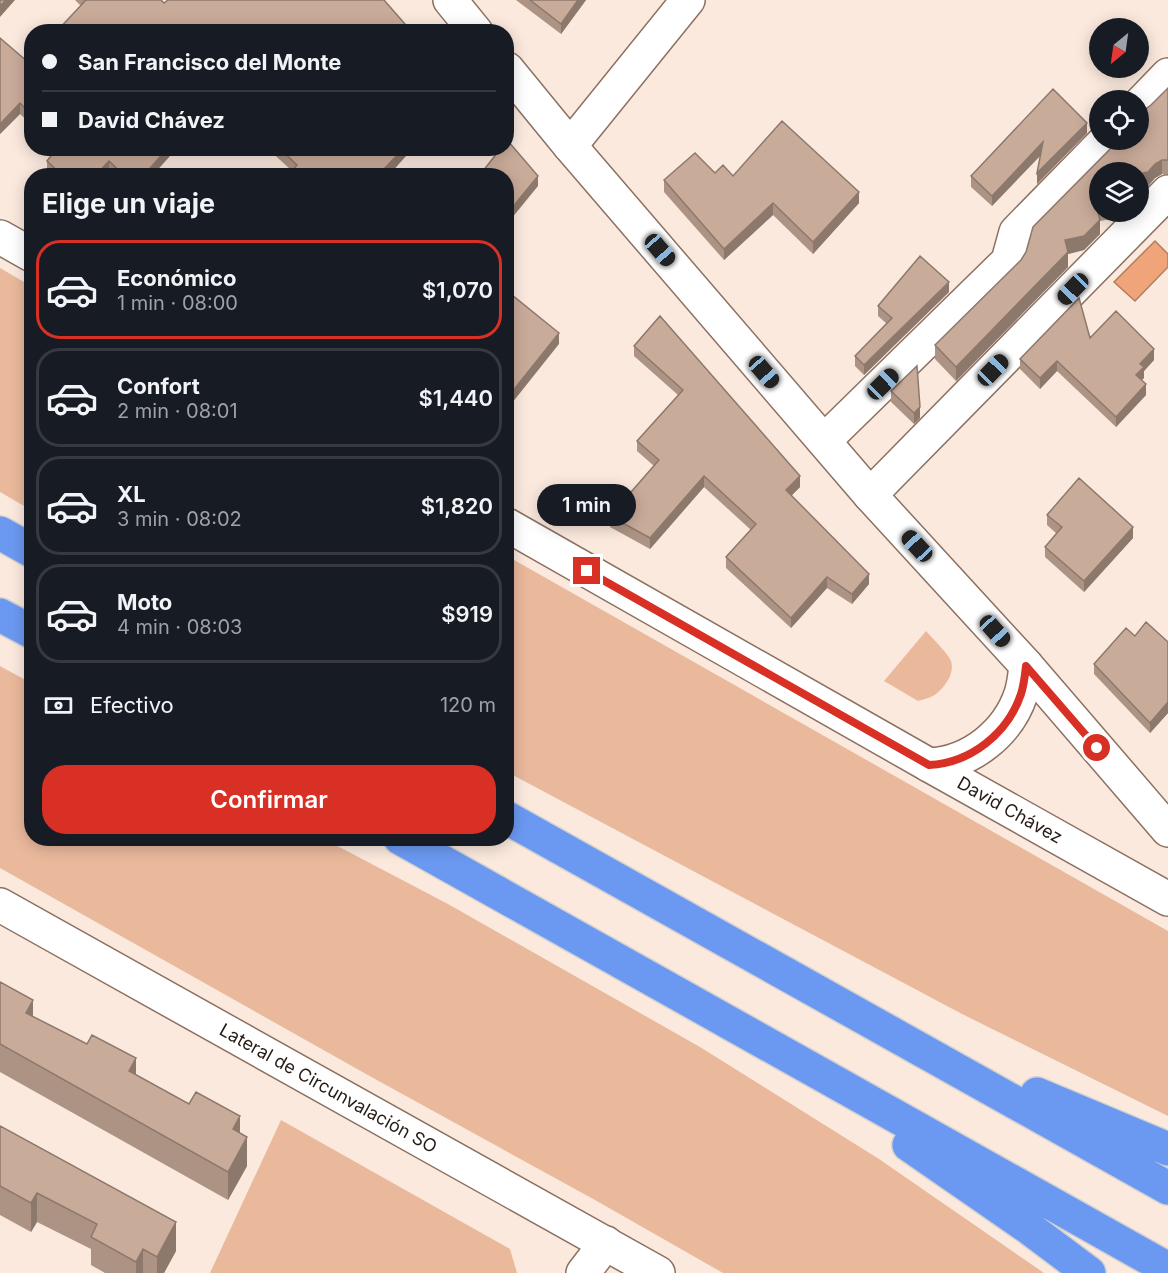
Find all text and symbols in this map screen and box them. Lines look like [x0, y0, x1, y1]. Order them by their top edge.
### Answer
north arrow [1089, 18, 1149, 78]
map controls [1089, 18, 1149, 222]
text: San Francisco del Monte [78, 49, 341, 75]
button: locate [1089, 90, 1149, 150]
text: David Chávez [78, 107, 225, 133]
button: layers [1089, 162, 1149, 222]
text: Elige un viaje [42, 187, 215, 220]
car [641, 231, 679, 269]
icon: car [45, 263, 99, 317]
text: Económico [117, 265, 236, 291]
car [1054, 270, 1092, 308]
text: $1,070 [422, 277, 493, 303]
text: 1 min · 08:00 [117, 291, 238, 315]
car [974, 351, 1012, 389]
car [745, 353, 783, 391]
car [864, 365, 902, 403]
icon: car [45, 371, 99, 425]
text: Confort [117, 373, 200, 399]
text: $1,440 [419, 385, 493, 411]
text: 2 min · 08:01 [117, 399, 238, 423]
icon: car [45, 479, 99, 533]
text: XL [117, 481, 146, 507]
callout: 1 min [538, 484, 636, 526]
text: $1,820 [421, 493, 493, 519]
text: 1 min [562, 493, 611, 517]
text: 3 min · 08:02 [117, 507, 242, 531]
car [898, 527, 936, 565]
route end [573, 557, 600, 584]
icon: car [45, 587, 99, 641]
text: Moto [117, 589, 172, 615]
text: $919 [441, 601, 493, 627]
car [976, 612, 1014, 650]
text: 4 min · 08:03 [117, 615, 242, 639]
icon: cash [42, 689, 75, 722]
text: Efectivo [90, 692, 174, 718]
text: 120 m [440, 693, 496, 717]
route start [1083, 734, 1110, 761]
button: Confirmar [42, 765, 496, 834]
street label: David Chávez [954, 772, 1066, 848]
street label: Lateral de Circunvalación SO [216, 1019, 441, 1157]

